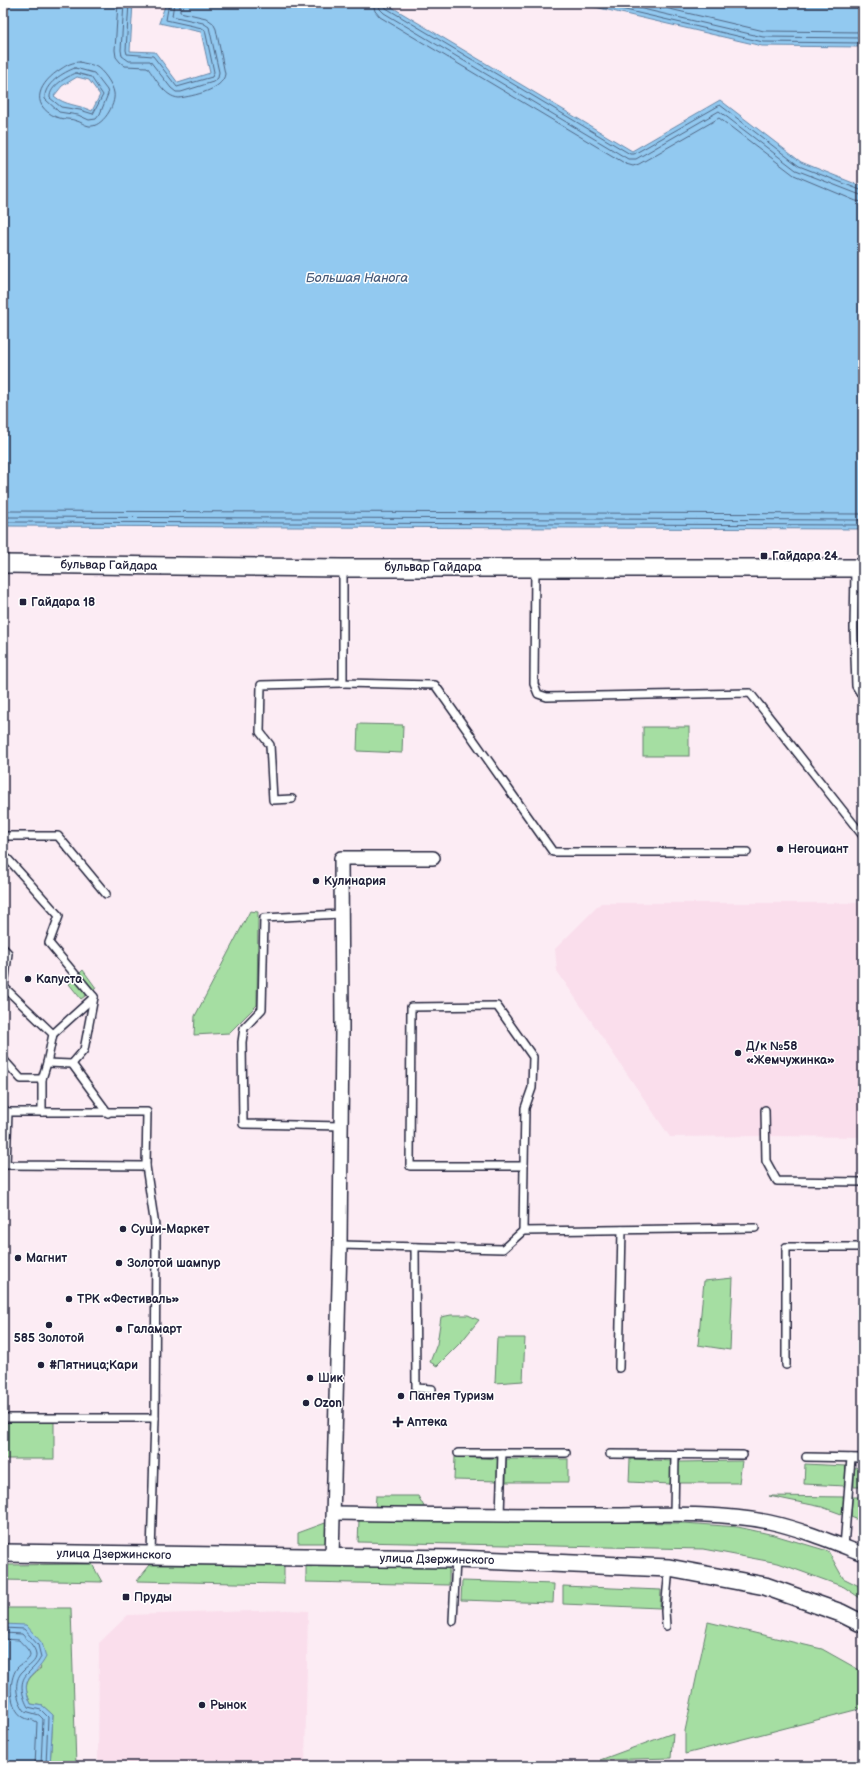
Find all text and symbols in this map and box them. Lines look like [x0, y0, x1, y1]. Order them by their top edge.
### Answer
water label: Большая Нанога [306, 270, 408, 286]
place label: Гайдара 24 [772, 549, 838, 564]
marker: Гайдара 24 [759, 551, 769, 561]
street label: бульвар Гайдара [60, 557, 158, 574]
street label: бульвар Гайдара [384, 560, 482, 575]
place label: Гайдара 18 [31, 595, 95, 610]
marker: Гайдара 18 [18, 597, 28, 607]
place label: Негоциант [788, 842, 849, 857]
marker: Негоциант [775, 844, 785, 854]
place label: Кулинария [324, 874, 386, 889]
marker: Кулинария [311, 876, 321, 886]
place label: Капуста [36, 972, 83, 987]
marker: Капуста [23, 974, 33, 984]
place label: Д/к №58 «Жемчужинка» [746, 1039, 835, 1068]
marker: Д/к №58 «Жемчужинка» [733, 1048, 743, 1058]
place label: Суши-Маркет [131, 1222, 210, 1237]
marker: Суши-Маркет [118, 1224, 128, 1234]
place label: Магнит [26, 1251, 68, 1266]
marker: Магнит [13, 1253, 23, 1263]
place label: Золотой шампур [127, 1256, 221, 1271]
marker: Золотой шампур [114, 1258, 124, 1268]
place label: ТРК «Фестиваль» [77, 1292, 180, 1307]
marker: ТРК «Фестиваль» [64, 1294, 74, 1304]
marker: 585 Золотой [44, 1320, 54, 1330]
place label: Галамарт [127, 1322, 182, 1337]
marker: Галамарт [114, 1324, 124, 1334]
place label: 585 Золотой [14, 1331, 84, 1346]
place label: #Пятница;Кари [49, 1358, 138, 1373]
marker: #Пятница;Кари [36, 1360, 46, 1370]
place label: Шик [318, 1371, 344, 1386]
marker: Шик [305, 1373, 315, 1383]
place label: Пангея Туризм [409, 1389, 494, 1404]
marker: Пангея Туризм [396, 1391, 406, 1401]
place label: Ozon [314, 1396, 342, 1411]
marker: Ozon [301, 1398, 311, 1408]
place label: Аптека [406, 1415, 448, 1430]
marker: Аптека [392, 1416, 404, 1428]
street label: улица Дзержинского [56, 1546, 172, 1563]
street label: улица Дзержинского [379, 1551, 495, 1568]
place label: Пруды [134, 1590, 172, 1605]
marker: Пруды [121, 1592, 131, 1602]
place label: Рынок [210, 1698, 247, 1713]
marker: Рынок [197, 1700, 207, 1710]

